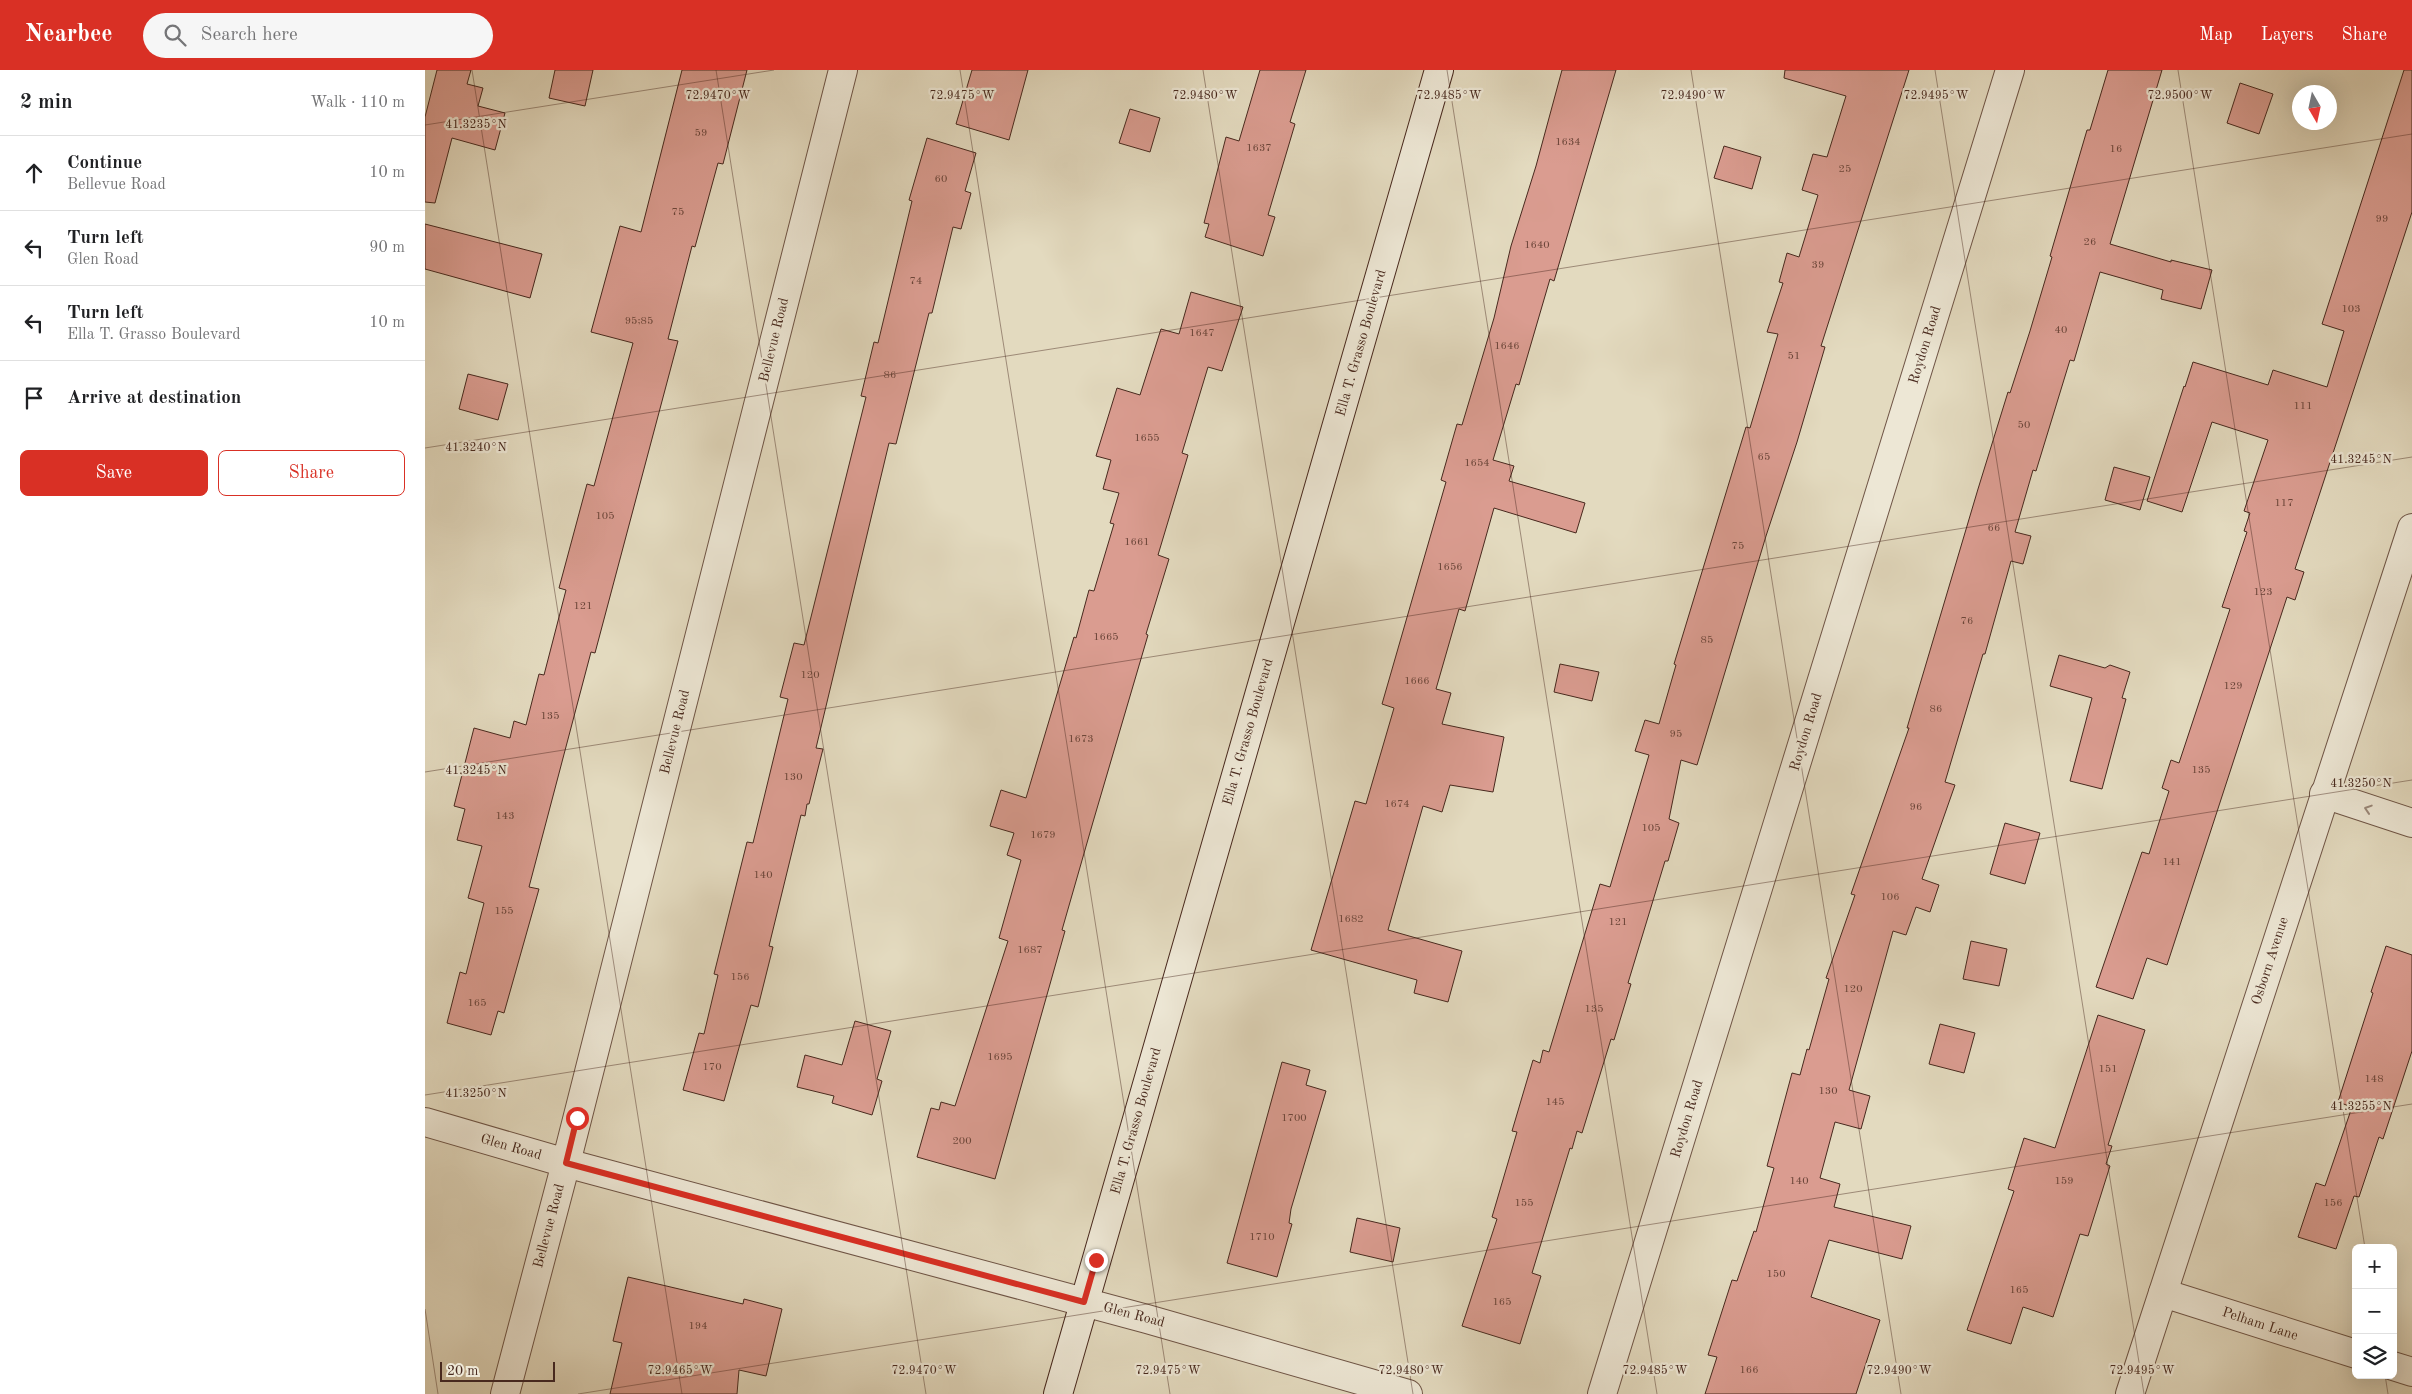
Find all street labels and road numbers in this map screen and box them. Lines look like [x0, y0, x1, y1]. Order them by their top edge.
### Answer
street label: Ella T. Grasso Boulevard [1333, 268, 1389, 418]
street label: Bellevue Road [757, 296, 791, 384]
street label: Roydon Road [1907, 304, 1943, 386]
street label: Ella T. Grasso Boulevard [1220, 657, 1276, 807]
street label: Bellevue Road [658, 688, 692, 776]
street label: Roydon Road [1788, 691, 1824, 773]
street label: Osborn Avenue [2249, 915, 2291, 1007]
street label: Ella T. Grasso Boulevard [1108, 1046, 1164, 1196]
street label: Roydon Road [1669, 1078, 1705, 1160]
street label: Glen Road [479, 1132, 543, 1162]
street label: Bellevue Road [531, 1182, 567, 1270]
street label: Glen Road [1102, 1300, 1166, 1330]
street label: Pelham Lane [2220, 1305, 2300, 1343]

